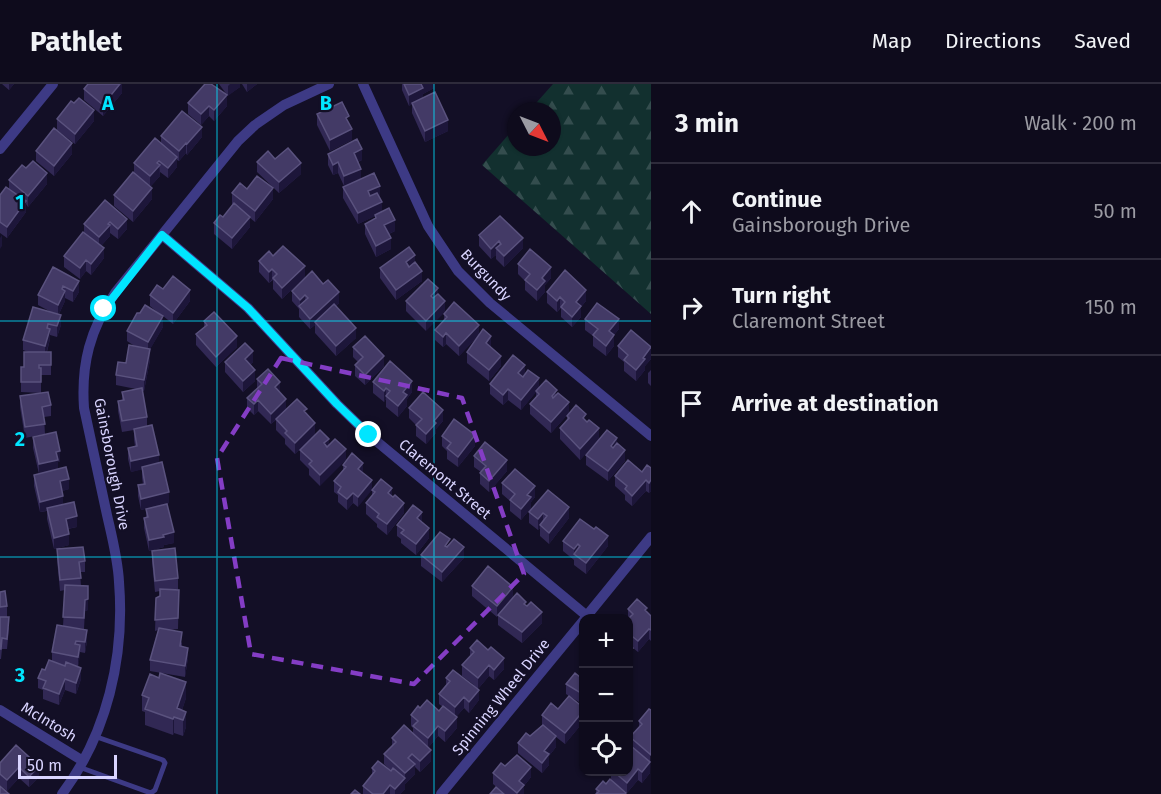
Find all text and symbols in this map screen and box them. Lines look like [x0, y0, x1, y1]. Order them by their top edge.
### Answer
text: Pathlet [30, 25, 122, 58]
text: Map [872, 28, 912, 54]
text: Directions [945, 28, 1041, 54]
text: Saved [1074, 28, 1131, 54]
text: A [101, 91, 115, 115]
text: B [320, 91, 332, 115]
north arrow [507, 102, 561, 156]
text: 3 min [675, 108, 739, 139]
text: Walk · 200 m [1024, 111, 1137, 135]
text: Continue [732, 186, 822, 213]
text: 1 [15, 190, 25, 214]
icon: ahead [675, 195, 708, 228]
text: 50 m [1093, 199, 1137, 223]
text: Gainsborough Drive [732, 213, 911, 237]
street label: Burgundy [457, 245, 515, 305]
text: Turn right [732, 282, 831, 309]
icon: right [675, 291, 708, 324]
route start [90, 295, 116, 321]
text: 150 m [1085, 295, 1137, 319]
text: Claremont Street [732, 309, 885, 333]
icon: arrive [675, 387, 708, 420]
text: Arrive at destination [732, 390, 939, 417]
street label: Gainsborough Drive [90, 397, 134, 531]
route end [355, 421, 381, 447]
text: 2 [15, 427, 25, 451]
street label: Claremont Street [395, 435, 495, 523]
map controls [579, 614, 633, 776]
button: + [579, 614, 633, 668]
street label: Spinning Wheel Drive [448, 635, 554, 759]
text: 3 [14, 663, 25, 687]
button: − [579, 668, 633, 722]
street label: McIntosh [18, 698, 80, 746]
button: locate [579, 722, 633, 776]
scale bar [18, 752, 117, 780]
text: 50 m [27, 756, 62, 775]

